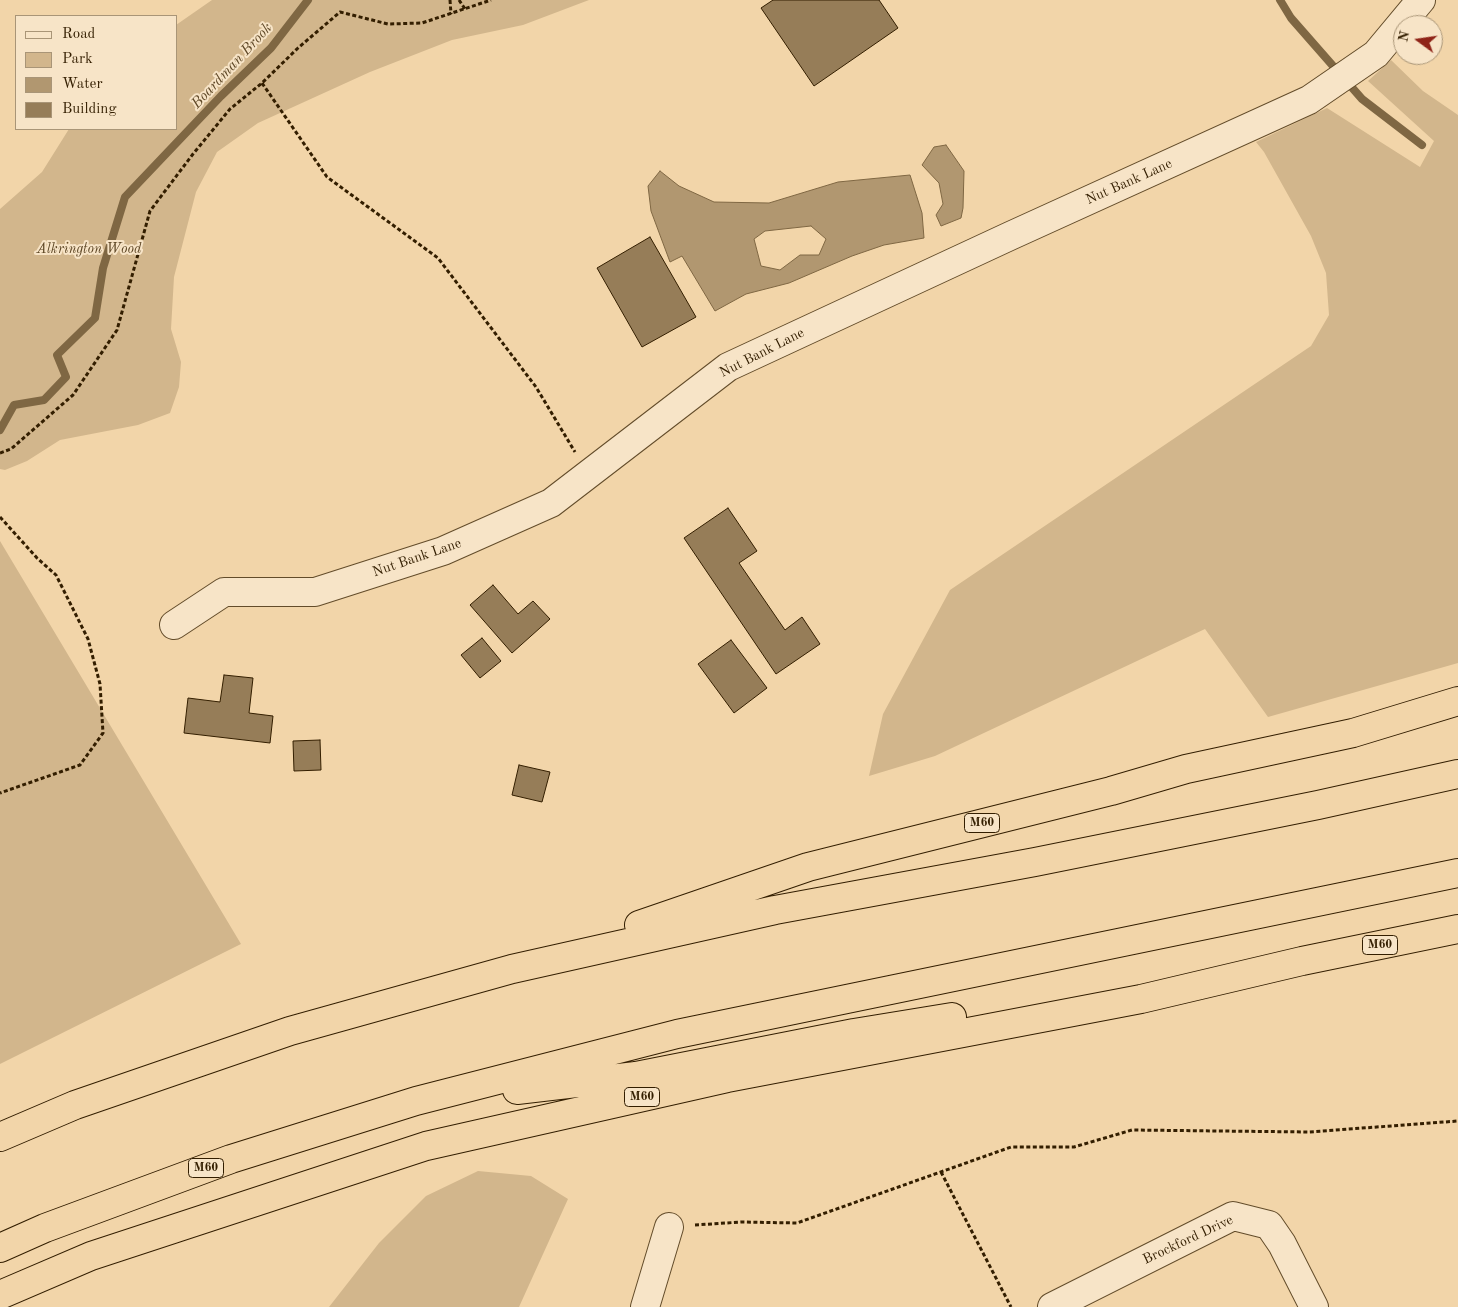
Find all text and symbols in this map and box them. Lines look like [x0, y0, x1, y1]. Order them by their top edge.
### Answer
legend [15, 15, 178, 130]
north arrow [1393, 15, 1443, 65]
water label: Boardman Brook [188, 19, 276, 113]
text: Road [62, 27, 95, 42]
text: N [1396, 30, 1413, 44]
text: Park [62, 52, 93, 67]
text: Water [62, 77, 103, 92]
text: Building [62, 102, 117, 117]
street label: Nut Bank Lane [1083, 155, 1175, 209]
park label: Alkrington Wood [37, 241, 141, 257]
street label: Nut Bank Lane [717, 324, 807, 382]
street label: Nut Bank Lane [370, 535, 464, 581]
road number: M60 [964, 814, 1000, 832]
road number: M60 [1362, 936, 1398, 954]
road number: M60 [624, 1088, 660, 1106]
road number: M60 [188, 1158, 224, 1178]
street label: Brockford Drive [1140, 1212, 1236, 1268]

